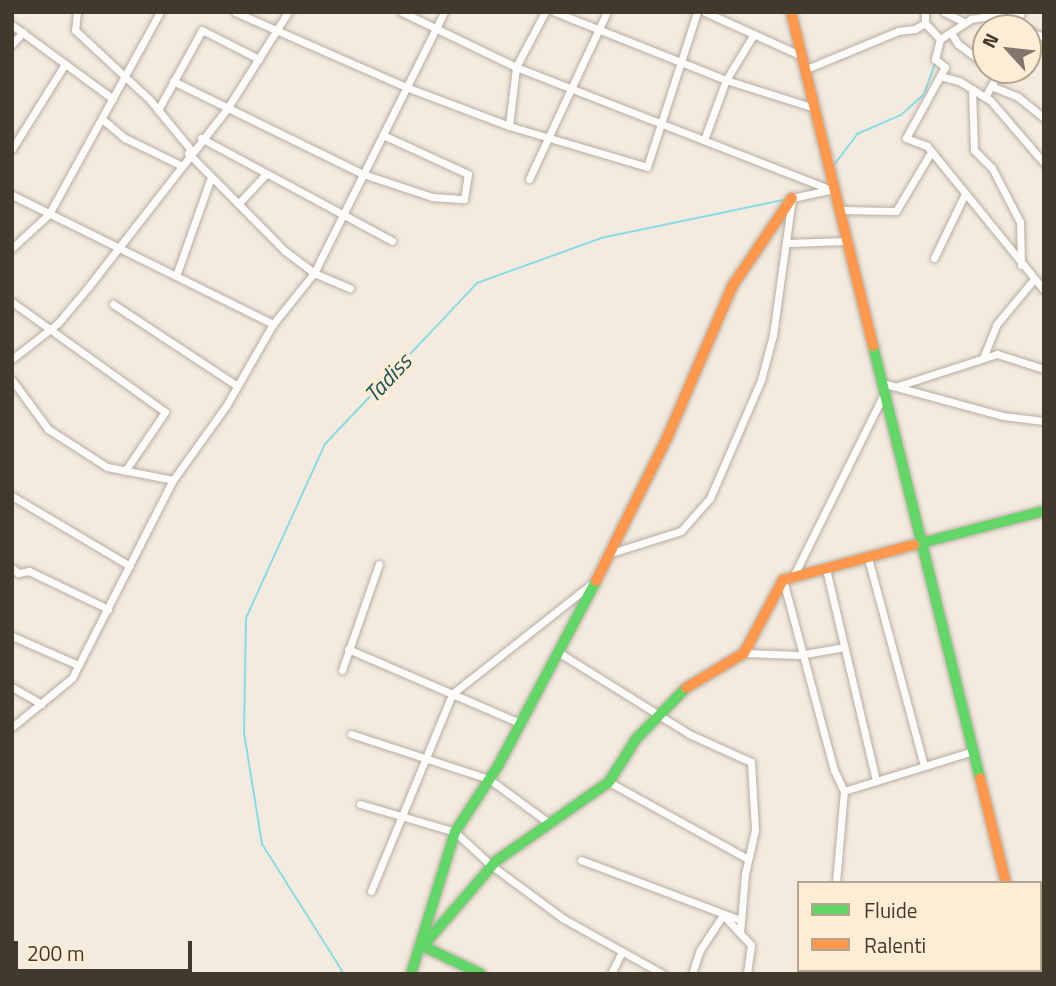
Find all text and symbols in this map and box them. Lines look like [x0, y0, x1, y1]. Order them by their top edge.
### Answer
north arrow [972, 14, 1042, 84]
text: N [974, 28, 1006, 53]
water label: Tadiss [359, 348, 417, 408]
legend [797, 881, 1042, 972]
text: Fluide [864, 894, 917, 926]
scale bar [18, 926, 196, 970]
text: Ralenti [864, 929, 926, 961]
text: 200 m [27, 937, 84, 969]

